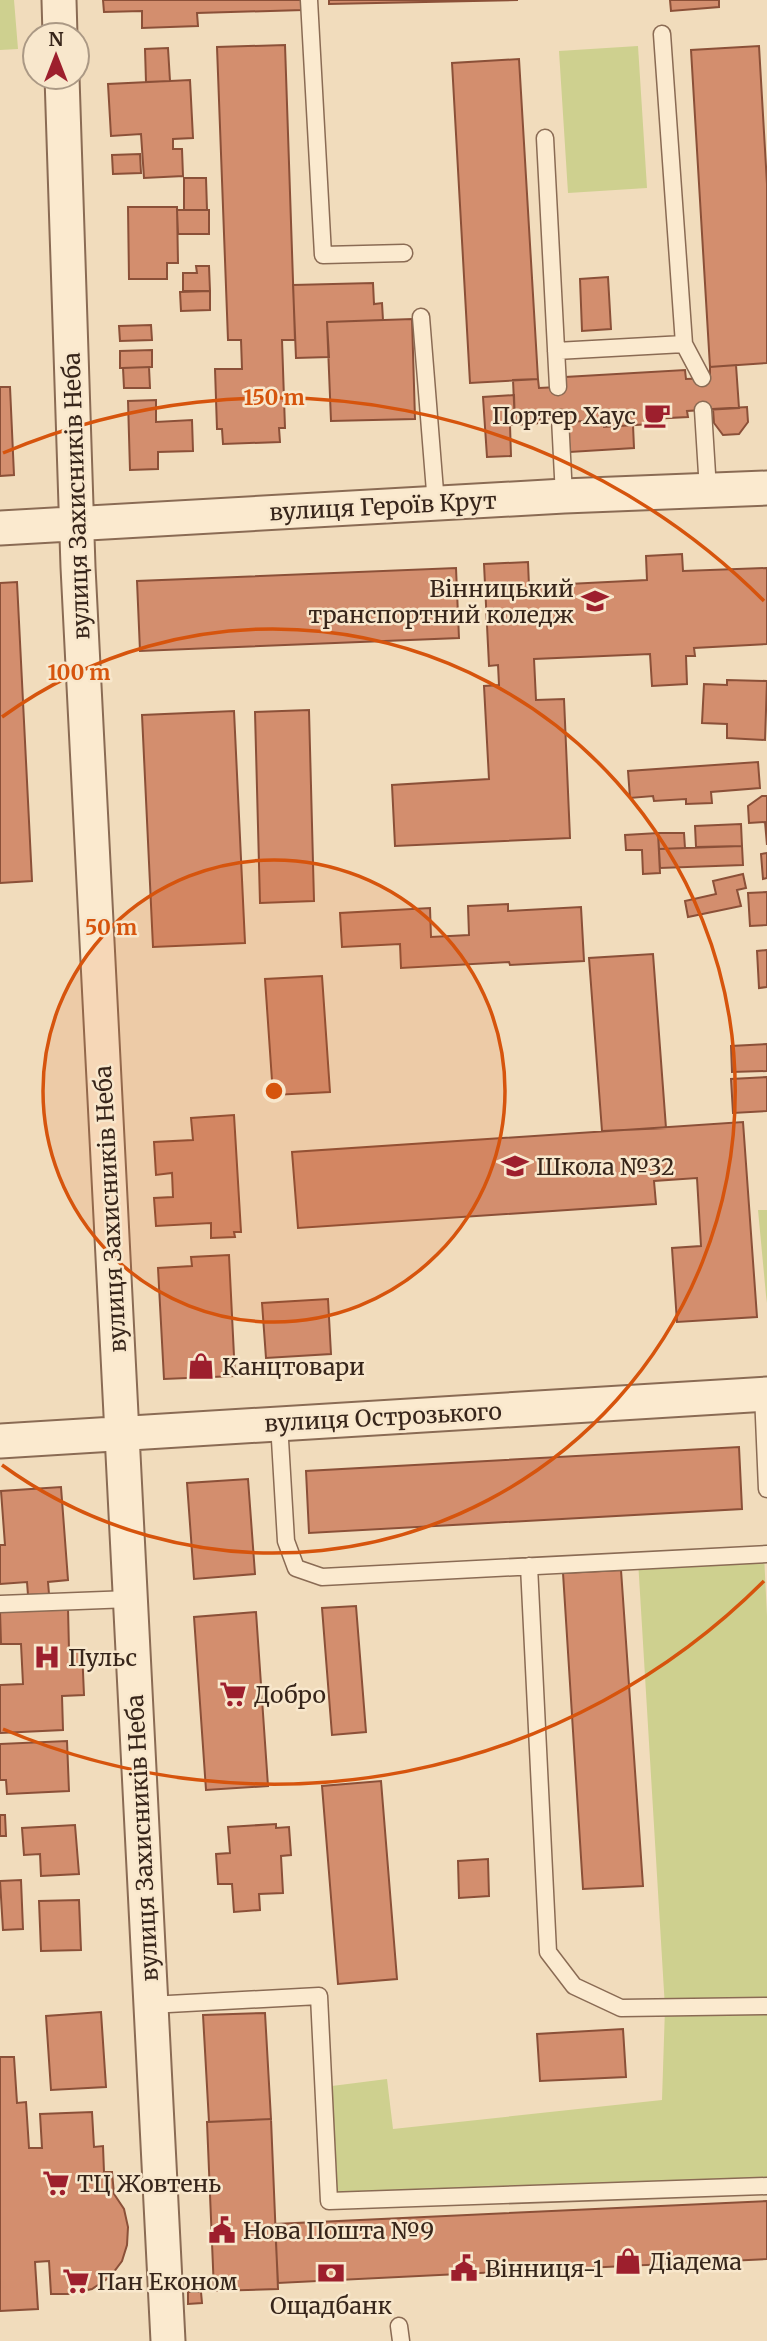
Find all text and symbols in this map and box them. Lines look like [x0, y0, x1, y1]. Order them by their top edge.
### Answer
north arrow [21, 21, 91, 91]
text: N [48, 27, 64, 51]
street label: вулиця Захисників Неба [56, 352, 96, 640]
text: 150 m [243, 384, 305, 411]
cafe icon: Портер Хаус [642, 400, 672, 430]
place label: Портер Хаус [492, 401, 636, 430]
street label: вулиця Героїв Крут [269, 486, 497, 526]
place label: Вінницький транспортний коледж [308, 574, 574, 629]
school or university icon: Вінницький транспортний коледж [580, 586, 610, 616]
text: 100 m [48, 659, 110, 686]
text: 50 m [85, 914, 137, 941]
street label: вулиця Захисників Неба [88, 1065, 132, 1353]
centre of rings [262, 1079, 286, 1103]
school or university icon: Школа №32 [500, 1151, 530, 1181]
place label: Школа №32 [536, 1152, 675, 1181]
shop icon: Канцтовари [186, 1351, 216, 1381]
place label: Канцтовари [222, 1352, 365, 1381]
street label: вулиця Острозького [263, 1396, 503, 1438]
hospital icon: Пульс [32, 1642, 62, 1672]
place label: Пульс [68, 1643, 137, 1672]
supermarket icon: Добро [218, 1679, 248, 1709]
place label: Добро [254, 1680, 326, 1709]
street label: вулиця Захисників Неба [120, 1694, 164, 1982]
supermarket icon: ТЦ Жовтень [41, 2168, 71, 2198]
place label: ТЦ Жовтень [77, 2169, 221, 2198]
public building icon: Нова Пошта №9 [207, 2215, 237, 2245]
place label: Нова Пошта №9 [243, 2216, 434, 2245]
shop icon: Діадема [613, 2246, 643, 2276]
place label: Діадема [649, 2247, 742, 2276]
public building icon: Вінниця-1 [449, 2253, 479, 2283]
place label: Вінниця-1 [485, 2254, 604, 2283]
bank icon: Ощадбанк [316, 2258, 346, 2288]
supermarket icon: Пан Економ [61, 2266, 91, 2296]
place label: Пан Економ [97, 2267, 238, 2296]
place label: Ощадбанк [270, 2291, 392, 2320]

